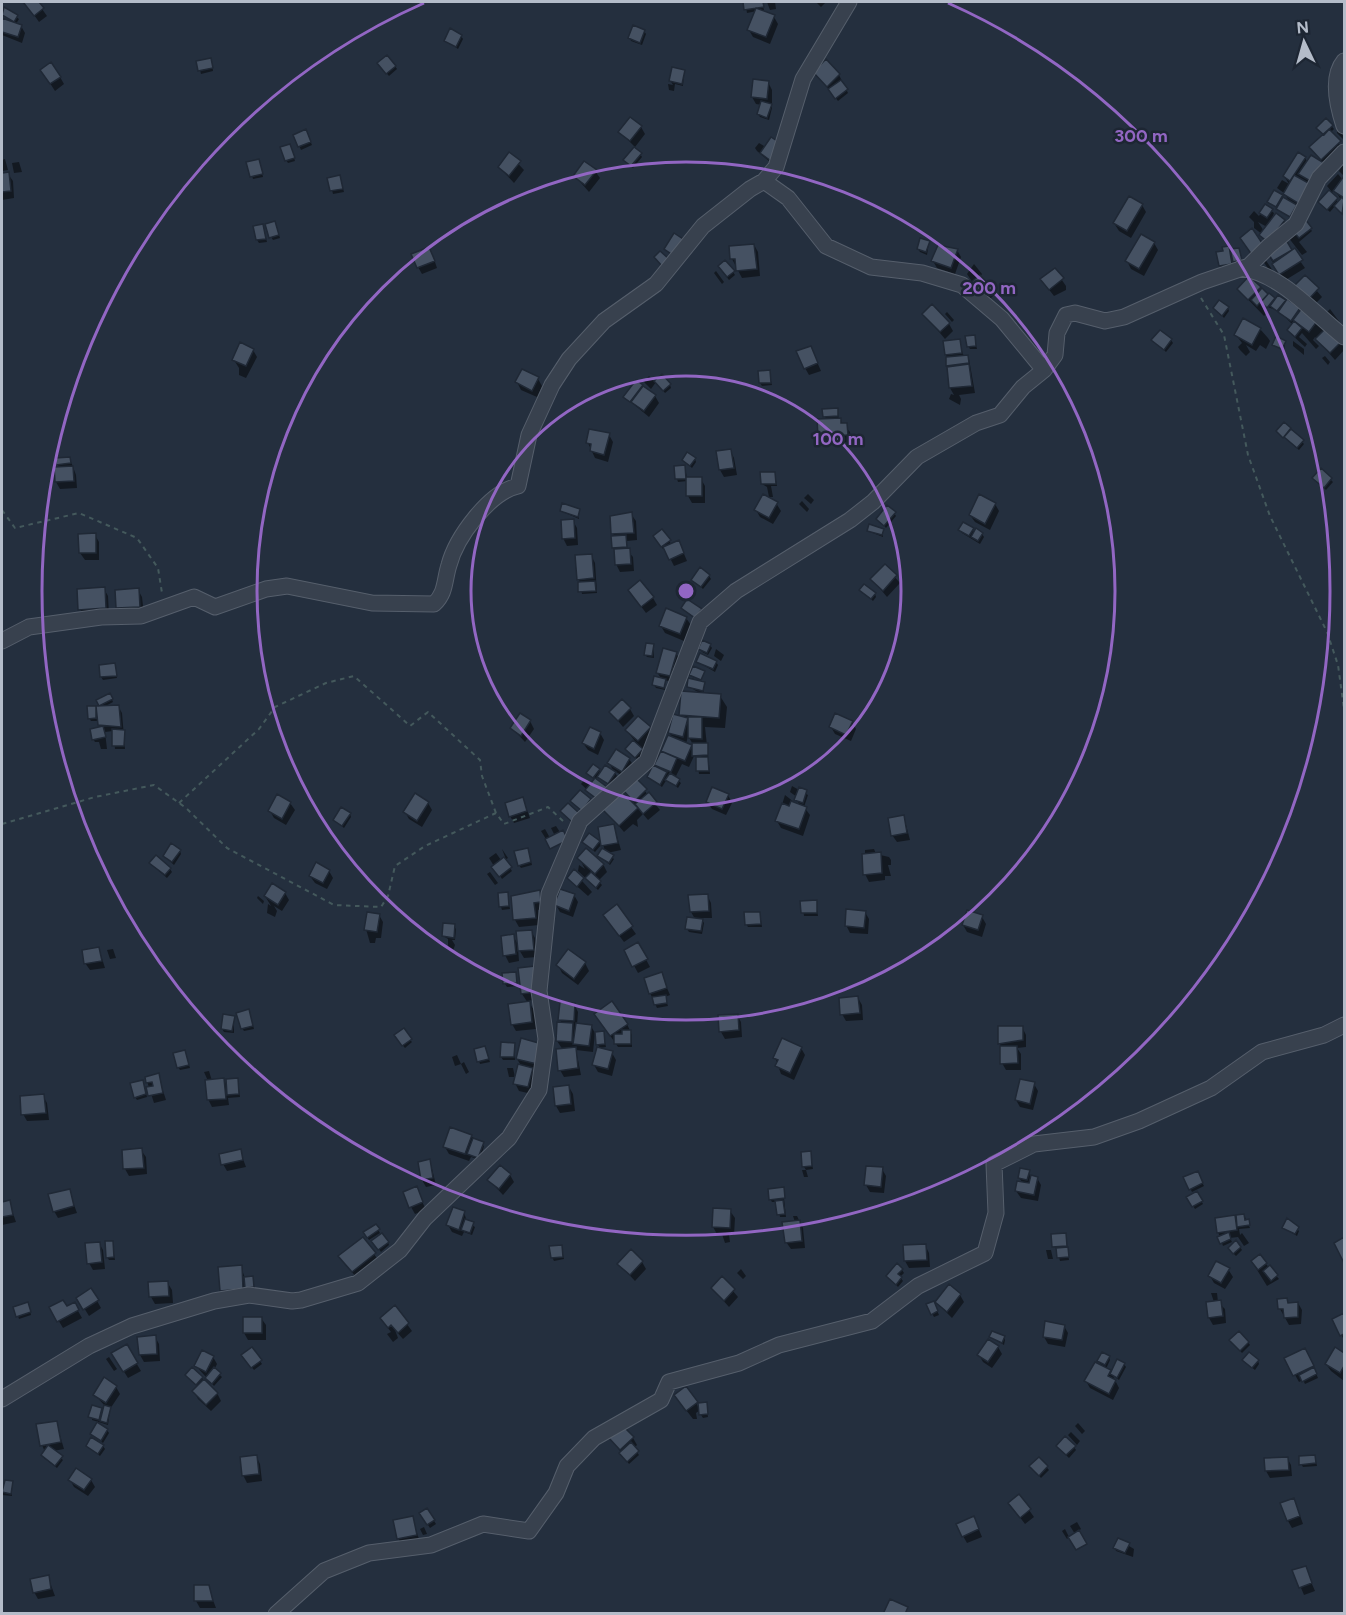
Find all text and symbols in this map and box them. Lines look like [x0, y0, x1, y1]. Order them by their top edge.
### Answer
north arrow [1274, 12, 1334, 72]
text: N [1296, 18, 1310, 38]
text: 300 m [1114, 125, 1168, 147]
text: 200 m [962, 277, 1016, 299]
text: 100 m [813, 428, 863, 450]
centre of rings [676, 581, 696, 601]

